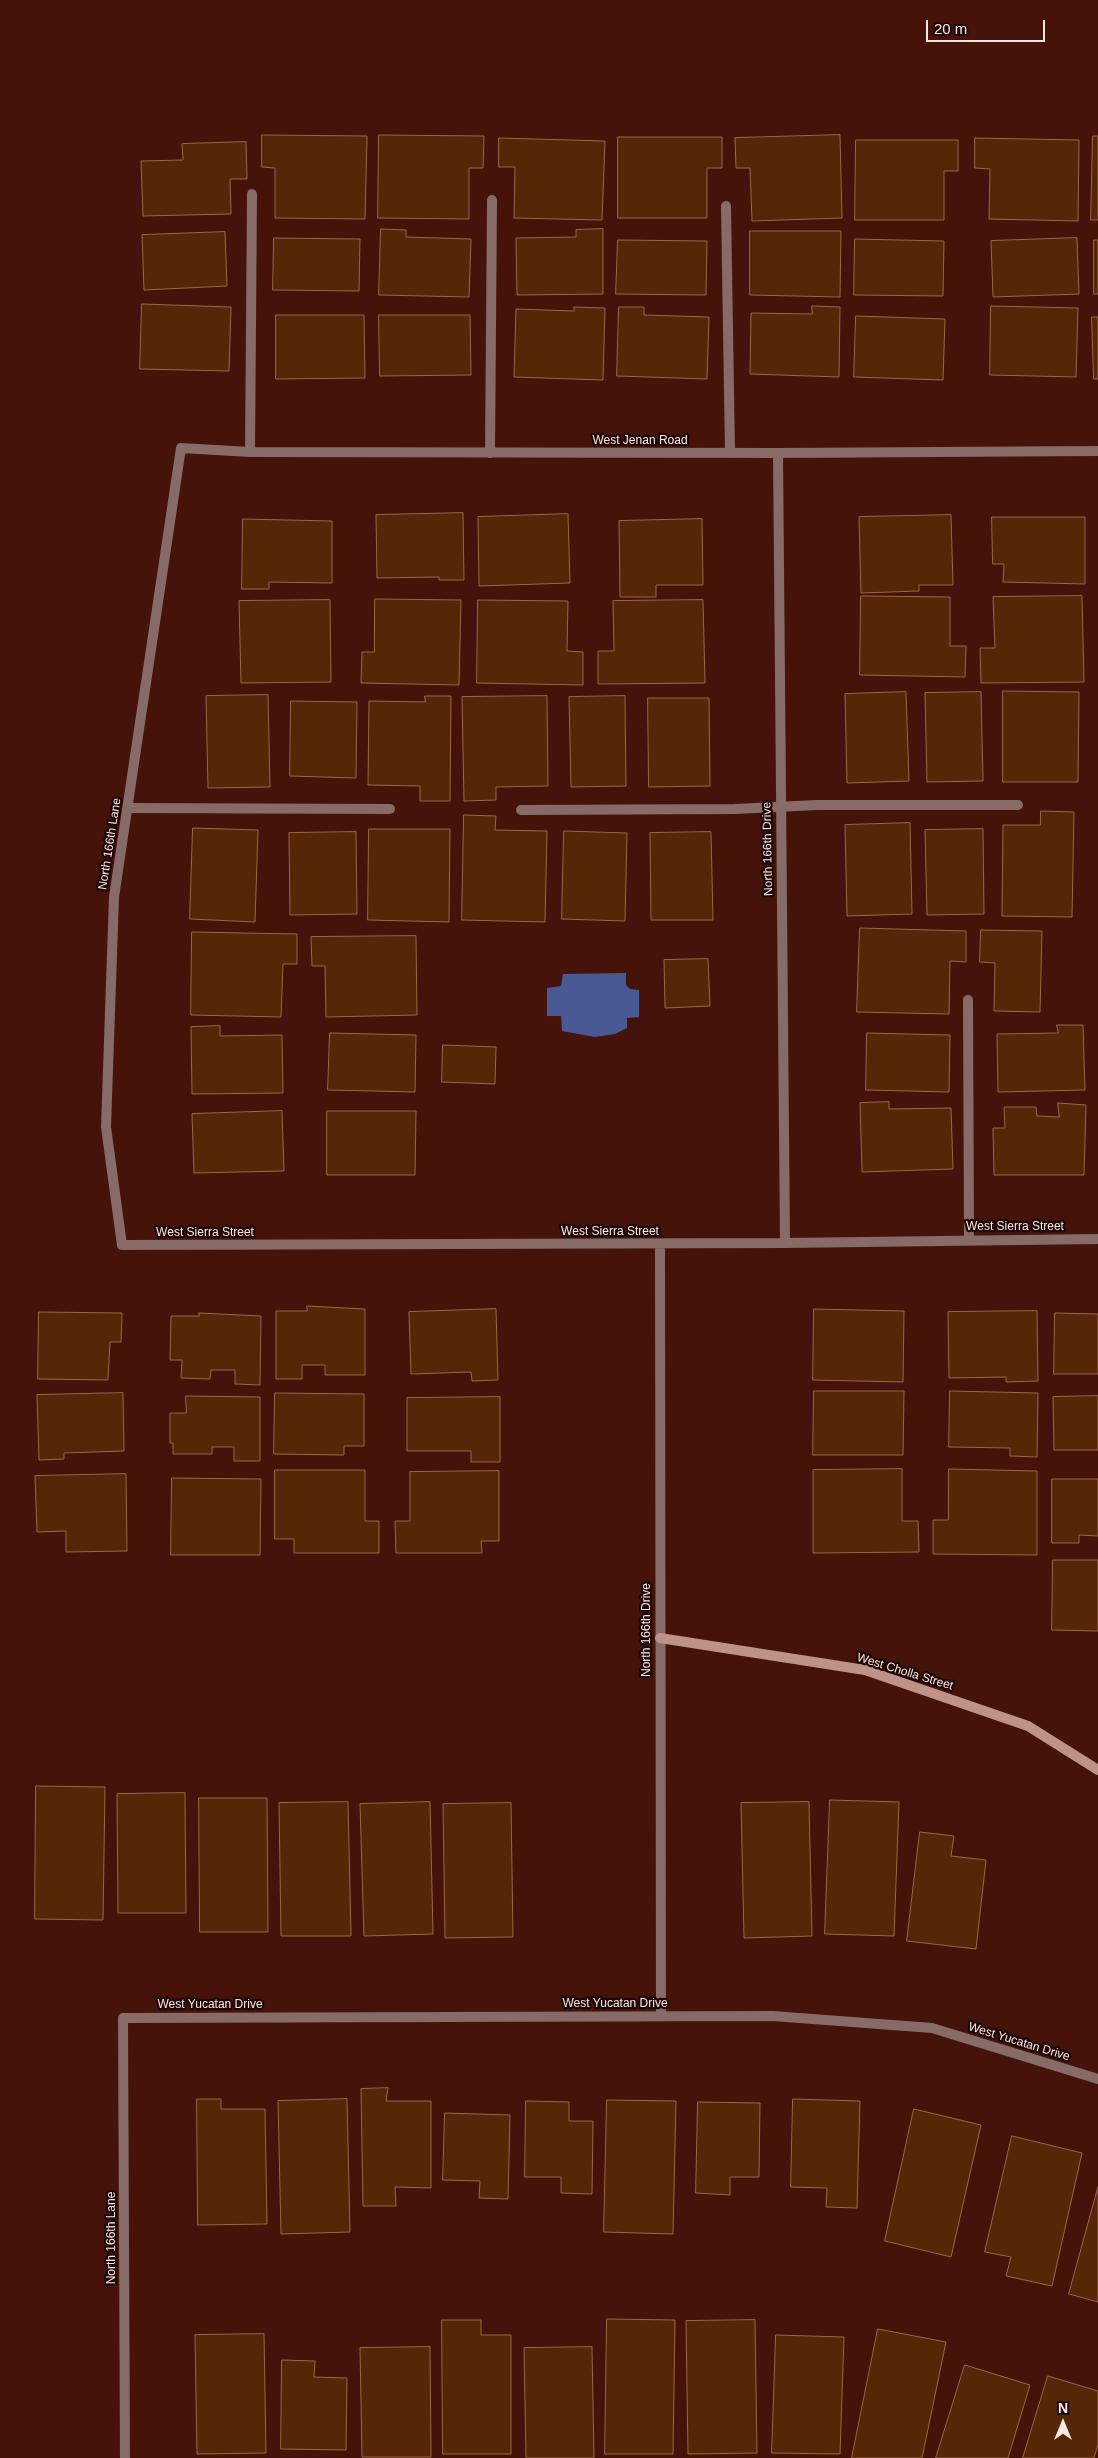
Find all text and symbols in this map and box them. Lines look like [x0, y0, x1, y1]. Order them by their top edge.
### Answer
scale bar [928, 10, 1047, 42]
text: 20 m [934, 20, 967, 37]
street label: West Jenan Road [592, 434, 688, 448]
street label: North 166th Lane [96, 797, 124, 891]
street label: North 166th Drive [760, 802, 776, 896]
street label: West Sierra Street [966, 1220, 1064, 1234]
street label: West Sierra Street [561, 1225, 659, 1239]
street label: West Sierra Street [156, 1226, 254, 1240]
street label: North 166th Drive [640, 1583, 654, 1677]
street label: West Cholla Street [855, 1651, 955, 1693]
street label: West Yucatan Drive [562, 1997, 668, 2011]
street label: West Yucatan Drive [157, 1998, 263, 2012]
street label: West Yucatan Drive [967, 2020, 1071, 2064]
street label: North 166th Lane [105, 2192, 119, 2284]
north arrow [1038, 2398, 1088, 2448]
text: N [1058, 2400, 1068, 2416]

